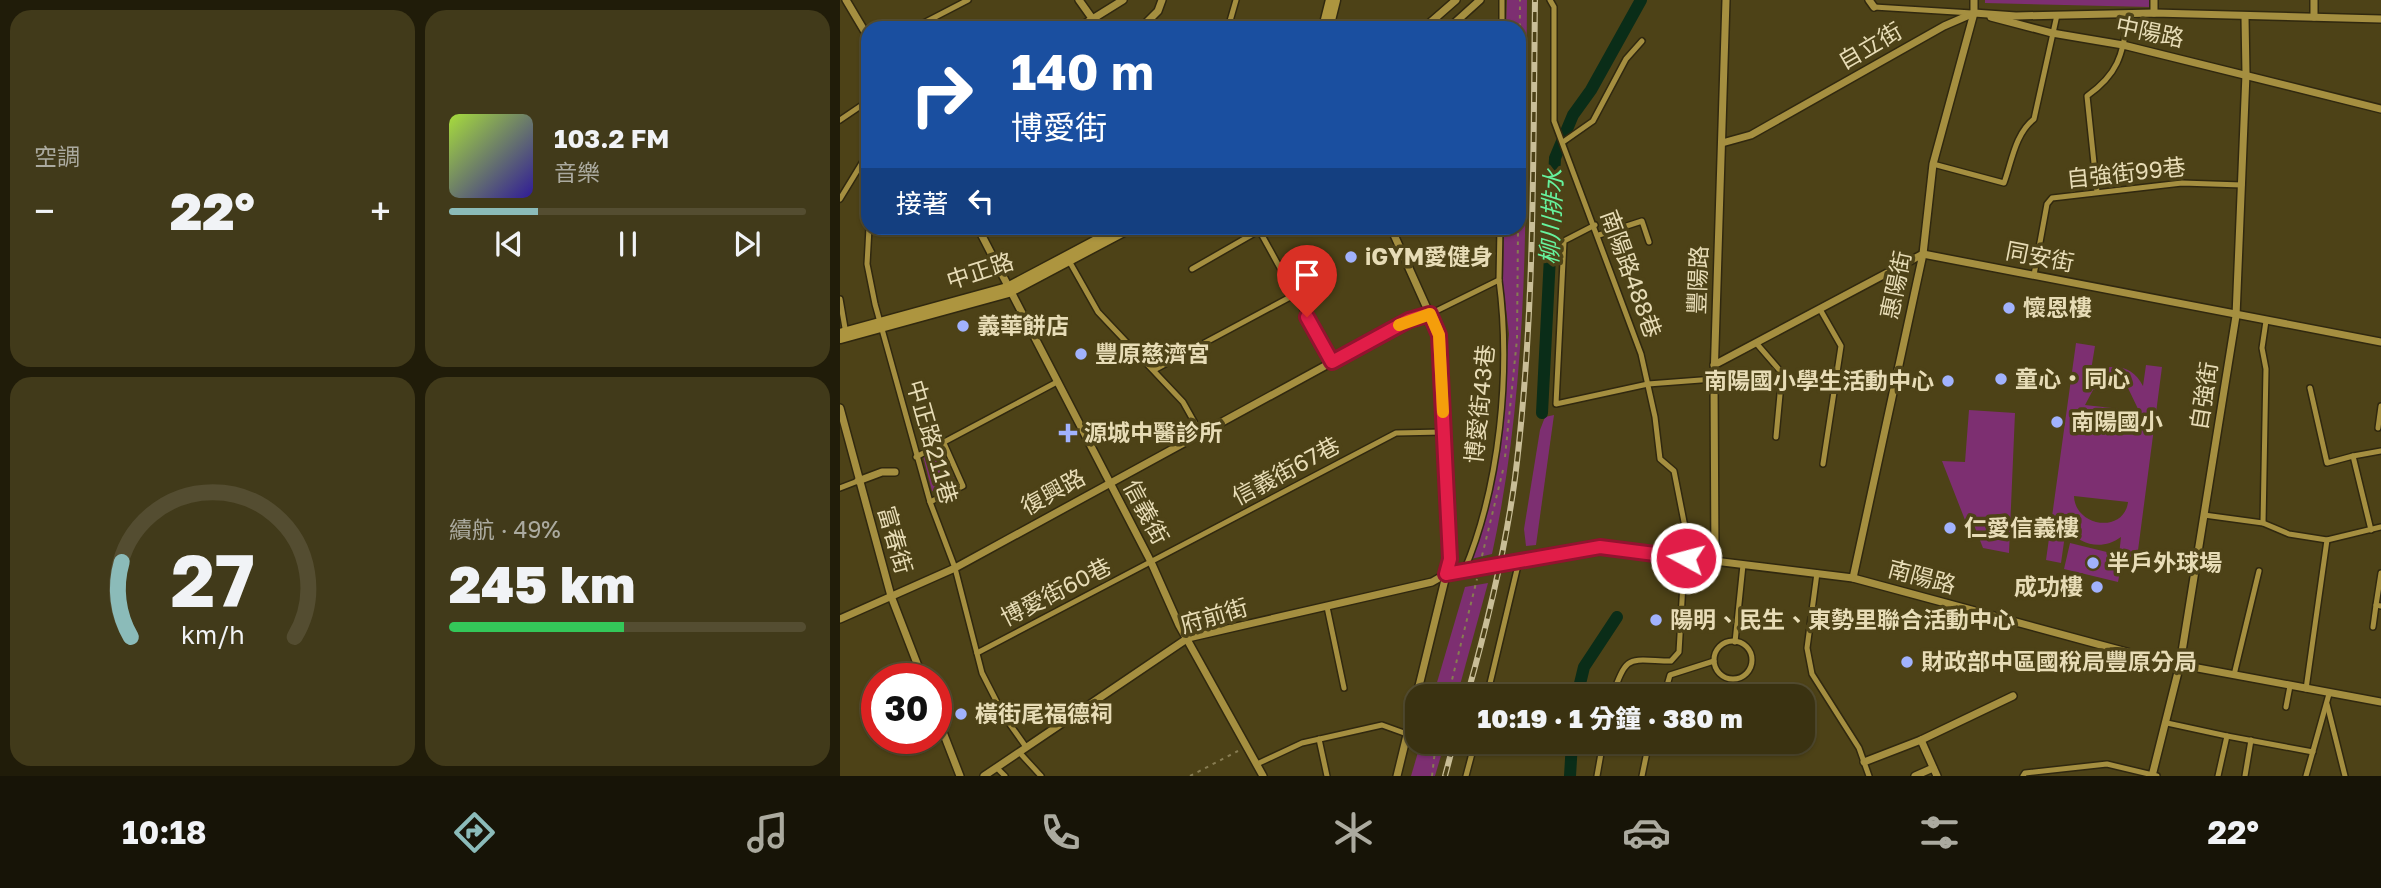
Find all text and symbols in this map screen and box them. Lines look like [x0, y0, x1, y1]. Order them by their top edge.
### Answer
street label: 中陽路 [2114, 10, 2187, 52]
street label: 自立街 [1833, 16, 1906, 75]
text: 140 m [1011, 42, 1154, 101]
icon: right [896, 49, 987, 140]
text: 博愛街 [1011, 108, 1107, 146]
text: 103.2 FM [554, 123, 669, 154]
text: 空調 [34, 142, 80, 170]
street label: 自強街99巷 [2065, 152, 2187, 192]
text: 音樂 [554, 158, 600, 186]
water label: 柳川排水 [1534, 167, 1568, 266]
text: 22° [170, 179, 255, 241]
icon: left [962, 182, 1000, 220]
text: − [34, 188, 55, 233]
text: + [370, 188, 391, 233]
text: 接著 [896, 188, 948, 219]
street label: 南陽路488巷 [1596, 206, 1668, 341]
icon: previous [490, 225, 528, 263]
icon: pause [609, 225, 647, 263]
icon: next [728, 225, 766, 263]
street label: 同安街 [2004, 236, 2077, 276]
place label: iGYM愛健身 [1365, 242, 1493, 270]
pin [1277, 245, 1337, 317]
street label: 豐陽路 [1682, 245, 1712, 315]
street label: 中正路 [943, 246, 1017, 294]
street label: 惠陽街 [1874, 248, 1916, 321]
marker: iGYM愛健身 [1343, 249, 1359, 265]
icon: arrive [1288, 256, 1326, 294]
place label: 懷恩樓 [2023, 293, 2092, 321]
marker: 懷恩樓 [2001, 300, 2017, 316]
place label: 義華餅店 [977, 311, 1069, 339]
marker: 義華餅店 [955, 318, 971, 334]
place label: 豐原慈濟宮 [1095, 339, 1210, 367]
street label: 博愛街43巷 [1459, 343, 1499, 465]
marker: 豐原慈濟宮 [1073, 346, 1089, 362]
street label: 自強街 [2184, 360, 2222, 432]
place label: 童心‧同心 [2015, 364, 2130, 392]
place label: 南陽國小學生活動中心 [1704, 366, 1934, 394]
marker: 童心‧同心 [1993, 371, 2009, 387]
marker: 南陽國小學生活動中心 [1940, 373, 1956, 389]
street label: 中正路211巷 [902, 377, 964, 507]
place label: 南陽國小 [2071, 407, 2163, 435]
marker: 南陽國小 [2049, 414, 2065, 430]
place label: 源城中醫診所 [1084, 418, 1222, 446]
marker: 源城中醫診所 [1058, 423, 1078, 443]
street label: 信義街67巷 [1227, 430, 1344, 510]
street label: 復興路 [1016, 462, 1089, 520]
street label: 信義街 [1118, 474, 1175, 549]
street label: 富春街 [873, 503, 919, 577]
place label: 仁愛信義樓 [1964, 513, 2079, 541]
text: 續航 · 49% [449, 515, 561, 543]
marker: 仁愛信義樓 [1942, 520, 1958, 536]
position arrow [1649, 521, 1723, 595]
text: 27 [170, 537, 255, 624]
place label: 半戶外球場 [2107, 548, 2222, 576]
street label: 博愛街60巷 [996, 551, 1115, 631]
text: 245 km [449, 552, 635, 614]
street label: 南陽路 [1885, 554, 1959, 598]
marker: 半戶外球場 [2085, 555, 2101, 571]
place label: 成功樓 [2014, 572, 2083, 600]
marker: 成功樓 [2089, 579, 2105, 595]
street label: 府前街 [1177, 592, 1251, 638]
place label: 陽明、民生、東勢里聯合活動中心 [1670, 605, 2015, 633]
marker: 陽明、民生、東勢里聯合活動中心 [1648, 612, 1664, 628]
text: km/h [181, 619, 244, 650]
place label: 財政部中區國稅局豐原分局 [1921, 647, 2197, 675]
marker: 財政部中區國稅局豐原分局 [1899, 654, 1915, 670]
speed limit sign: 30 [861, 663, 952, 754]
place label: 橫街尾福德祠 [975, 699, 1113, 727]
text: 10:19 · 1 分鐘 · 380 m [1477, 703, 1743, 734]
marker: 橫街尾福德祠 [953, 706, 969, 722]
icon: directions [450, 808, 499, 857]
icon: music [743, 808, 792, 857]
icon: phone [1036, 808, 1085, 857]
icon: climate [1329, 808, 1378, 857]
icon: car [1622, 808, 1671, 857]
icon: filters [1915, 808, 1964, 857]
text: 10:18 [122, 813, 206, 851]
text: 22° [2207, 813, 2259, 851]

